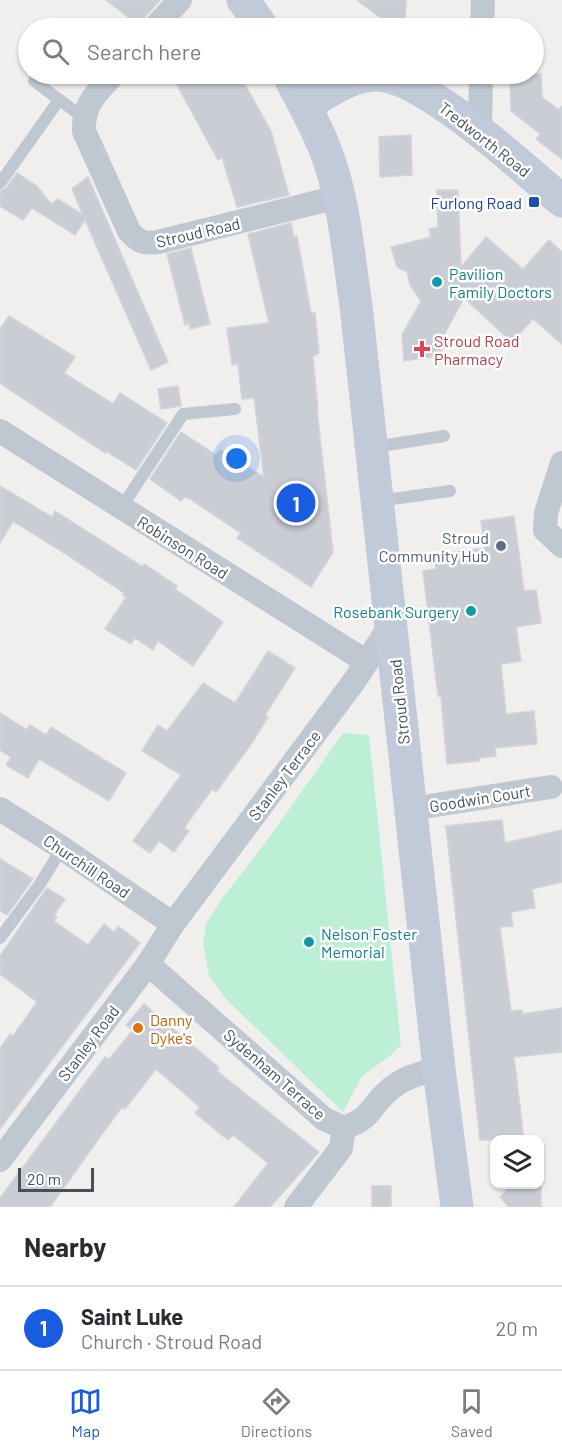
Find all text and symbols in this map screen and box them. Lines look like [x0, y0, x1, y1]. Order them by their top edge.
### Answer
search box [18, 18, 544, 84]
icon: search [39, 35, 72, 68]
text: Search here [87, 38, 201, 64]
street label: Tredworth Road [436, 98, 534, 180]
place label: Furlong Road [431, 193, 522, 212]
marker: Furlong Road [527, 195, 541, 209]
street label: Stroud Road [154, 213, 242, 251]
place label: Pavilion Family Doctors [449, 264, 552, 301]
marker: Pavilion Family Doctors [430, 275, 444, 289]
place label: Stroud Road Pharmacy [434, 331, 520, 368]
marker: Stroud Road Pharmacy [415, 342, 429, 356]
your location [222, 444, 251, 473]
pin: 1 [276, 480, 316, 526]
street label: Robinson Road [134, 512, 232, 582]
place label: Stroud Community Hub [379, 528, 489, 565]
marker: Stroud Community Hub [494, 539, 508, 553]
place label: Rosebank Surgery [333, 602, 460, 621]
marker: Rosebank Surgery [464, 604, 478, 618]
street label: Stroud Road [385, 658, 413, 746]
street label: Stanley Terrace [244, 726, 324, 824]
street label: Goodwin Court [428, 781, 532, 815]
street label: Churchill Road [40, 830, 134, 902]
place label: Nelson Foster Memorial [321, 924, 417, 961]
marker: Nelson Foster Memorial [302, 935, 316, 949]
street label: Stanley Road [53, 1001, 123, 1085]
place label: Danny Dyke's [150, 1010, 193, 1047]
marker: Danny Dyke's [131, 1021, 145, 1035]
street label: Sydenham Terrace [220, 1025, 330, 1123]
map controls [490, 1135, 544, 1189]
button: layers [490, 1135, 544, 1189]
scale bar [18, 1165, 94, 1192]
text: 20 m [27, 1169, 61, 1188]
text: Nearby [24, 1231, 106, 1262]
text: Saint Luke [81, 1303, 183, 1329]
text: 1 [40, 1316, 47, 1340]
text: 20 m [495, 1316, 538, 1340]
text: Church · Stroud Road [81, 1329, 262, 1353]
tab: Map [69, 1385, 102, 1440]
tab: Directions [241, 1385, 312, 1440]
tab: Saved [451, 1385, 493, 1440]

